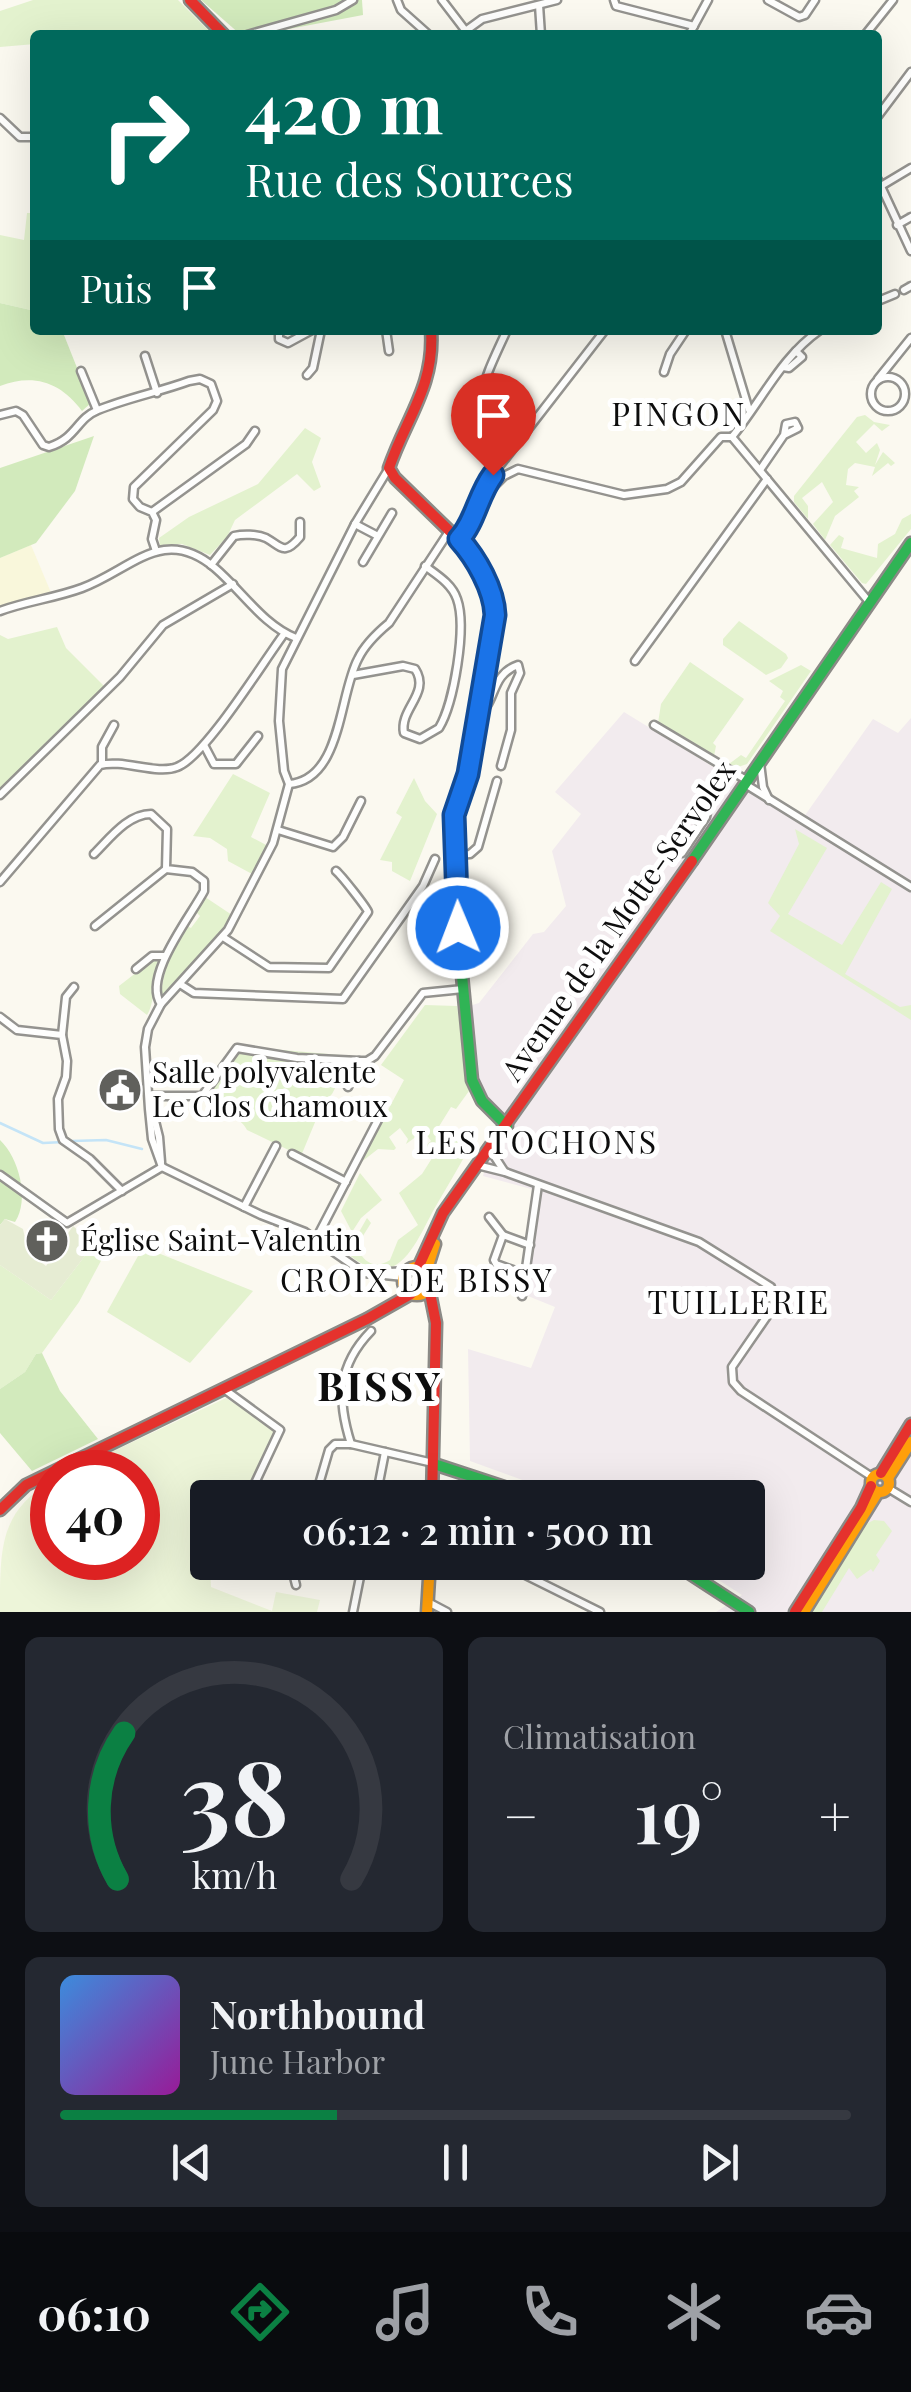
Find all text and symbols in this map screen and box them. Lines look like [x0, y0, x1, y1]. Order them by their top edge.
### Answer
text: 420 m [245, 58, 443, 152]
icon: right [80, 70, 210, 200]
text: Rue des Sources [245, 148, 574, 208]
icon: arrive [172, 260, 227, 315]
text: Puis [80, 262, 152, 313]
pin [451, 373, 536, 476]
icon: arrive [466, 388, 521, 443]
district label: PINGON [611, 391, 747, 434]
street label: Avenue de la Motte-Servolex [491, 751, 744, 1089]
position arrow [406, 876, 510, 980]
place label: Salle polyvalente Le Clos Chamoux [152, 1051, 388, 1125]
public building icon: Salle polyvalente Le Clos Chamoux [97, 1067, 143, 1113]
district label: LES TOCHONS [415, 1119, 659, 1162]
church icon: Église Saint-Valentin [24, 1218, 70, 1264]
place label: Église Saint-Valentin [80, 1219, 362, 1259]
district label: CROIX DE BISSY [280, 1257, 554, 1300]
district label: TUILLERIE [647, 1279, 831, 1322]
district label: BISSY [317, 1358, 443, 1411]
speed limit sign: 40 [30, 1450, 160, 1580]
text: 06:12 · 2 min · 500 m [302, 1504, 653, 1555]
text: Climatisation [503, 1714, 696, 1757]
text: 38 [179, 1724, 289, 1863]
text: 19° [634, 1763, 724, 1863]
text: − [503, 1777, 539, 1851]
text: + [819, 1777, 851, 1851]
text: km/h [191, 1850, 277, 1898]
text: Northbound [210, 1988, 425, 2039]
text: June Harbor [210, 2039, 385, 2082]
icon: previous [164, 2135, 219, 2190]
icon: pause [428, 2135, 483, 2190]
icon: next [692, 2135, 747, 2190]
icon: directions [225, 2277, 295, 2347]
icon: music [370, 2277, 440, 2347]
icon: phone [515, 2277, 585, 2347]
icon: climate [659, 2277, 729, 2347]
icon: car [804, 2277, 874, 2347]
text: 06:10 [37, 2282, 151, 2342]

